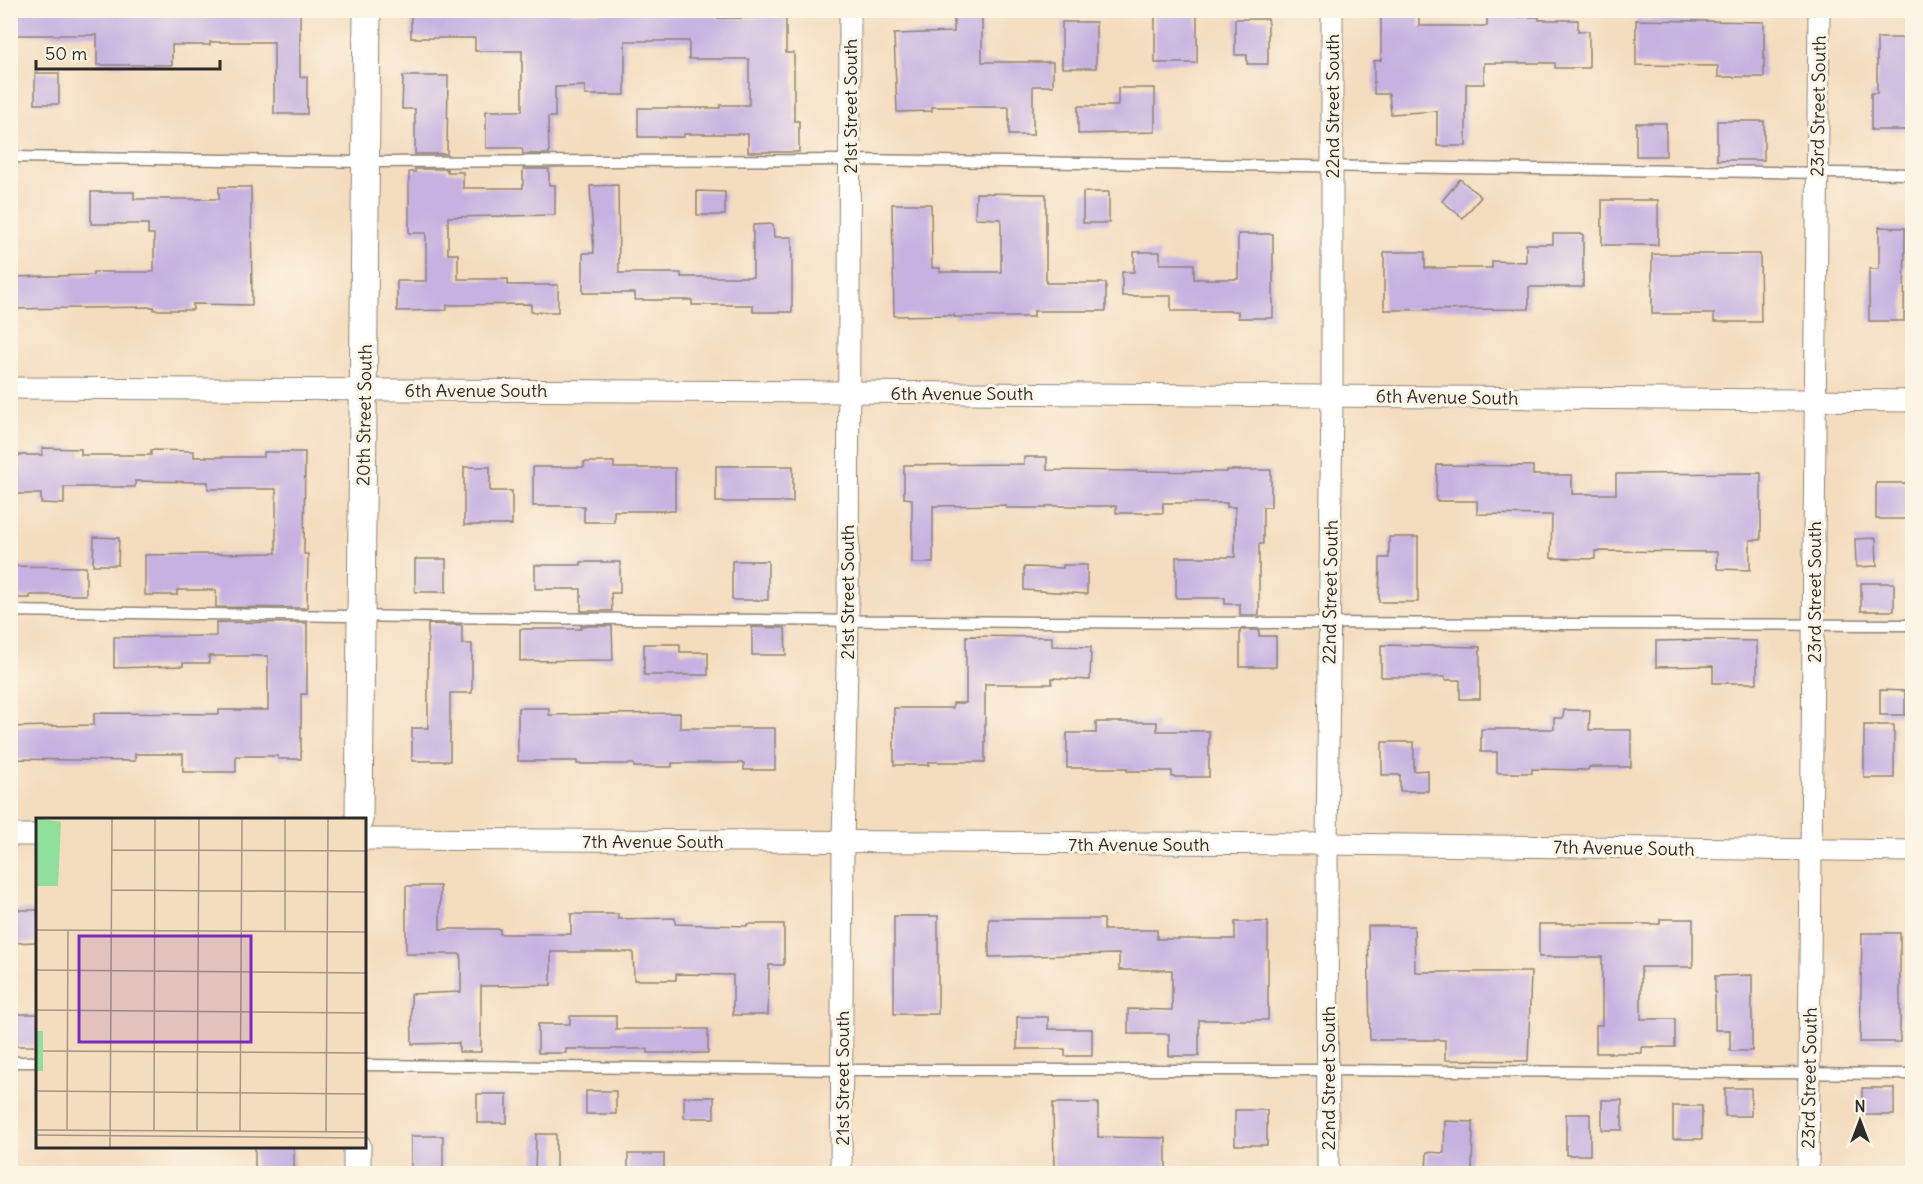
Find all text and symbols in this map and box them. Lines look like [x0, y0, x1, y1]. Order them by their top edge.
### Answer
scale bar [36, 33, 220, 71]
street label: 22nd Street South [1321, 34, 1344, 178]
street label: 23rd Street South [1805, 35, 1831, 177]
street label: 21st Street South [839, 39, 862, 173]
text: 50 m [45, 42, 87, 65]
street label: 20th Street South [351, 344, 377, 486]
street label: 6th Avenue South [405, 379, 547, 402]
street label: 6th Avenue South [891, 382, 1033, 405]
street label: 6th Avenue South [1375, 384, 1519, 410]
street label: 22nd Street South [1317, 520, 1343, 664]
street label: 23rd Street South [1803, 521, 1826, 663]
street label: 21st Street South [836, 525, 859, 659]
inset map [36, 818, 366, 1148]
street label: 7th Avenue South [582, 830, 724, 853]
street label: 7th Avenue South [1068, 833, 1210, 856]
street label: 7th Avenue South [1553, 835, 1695, 861]
street label: 22nd Street South [1317, 1006, 1340, 1150]
street label: 23rd Street South [1796, 1007, 1822, 1149]
street label: 21st Street South [831, 1011, 854, 1145]
north arrow [1830, 1091, 1890, 1151]
text: N [1854, 1096, 1866, 1116]

